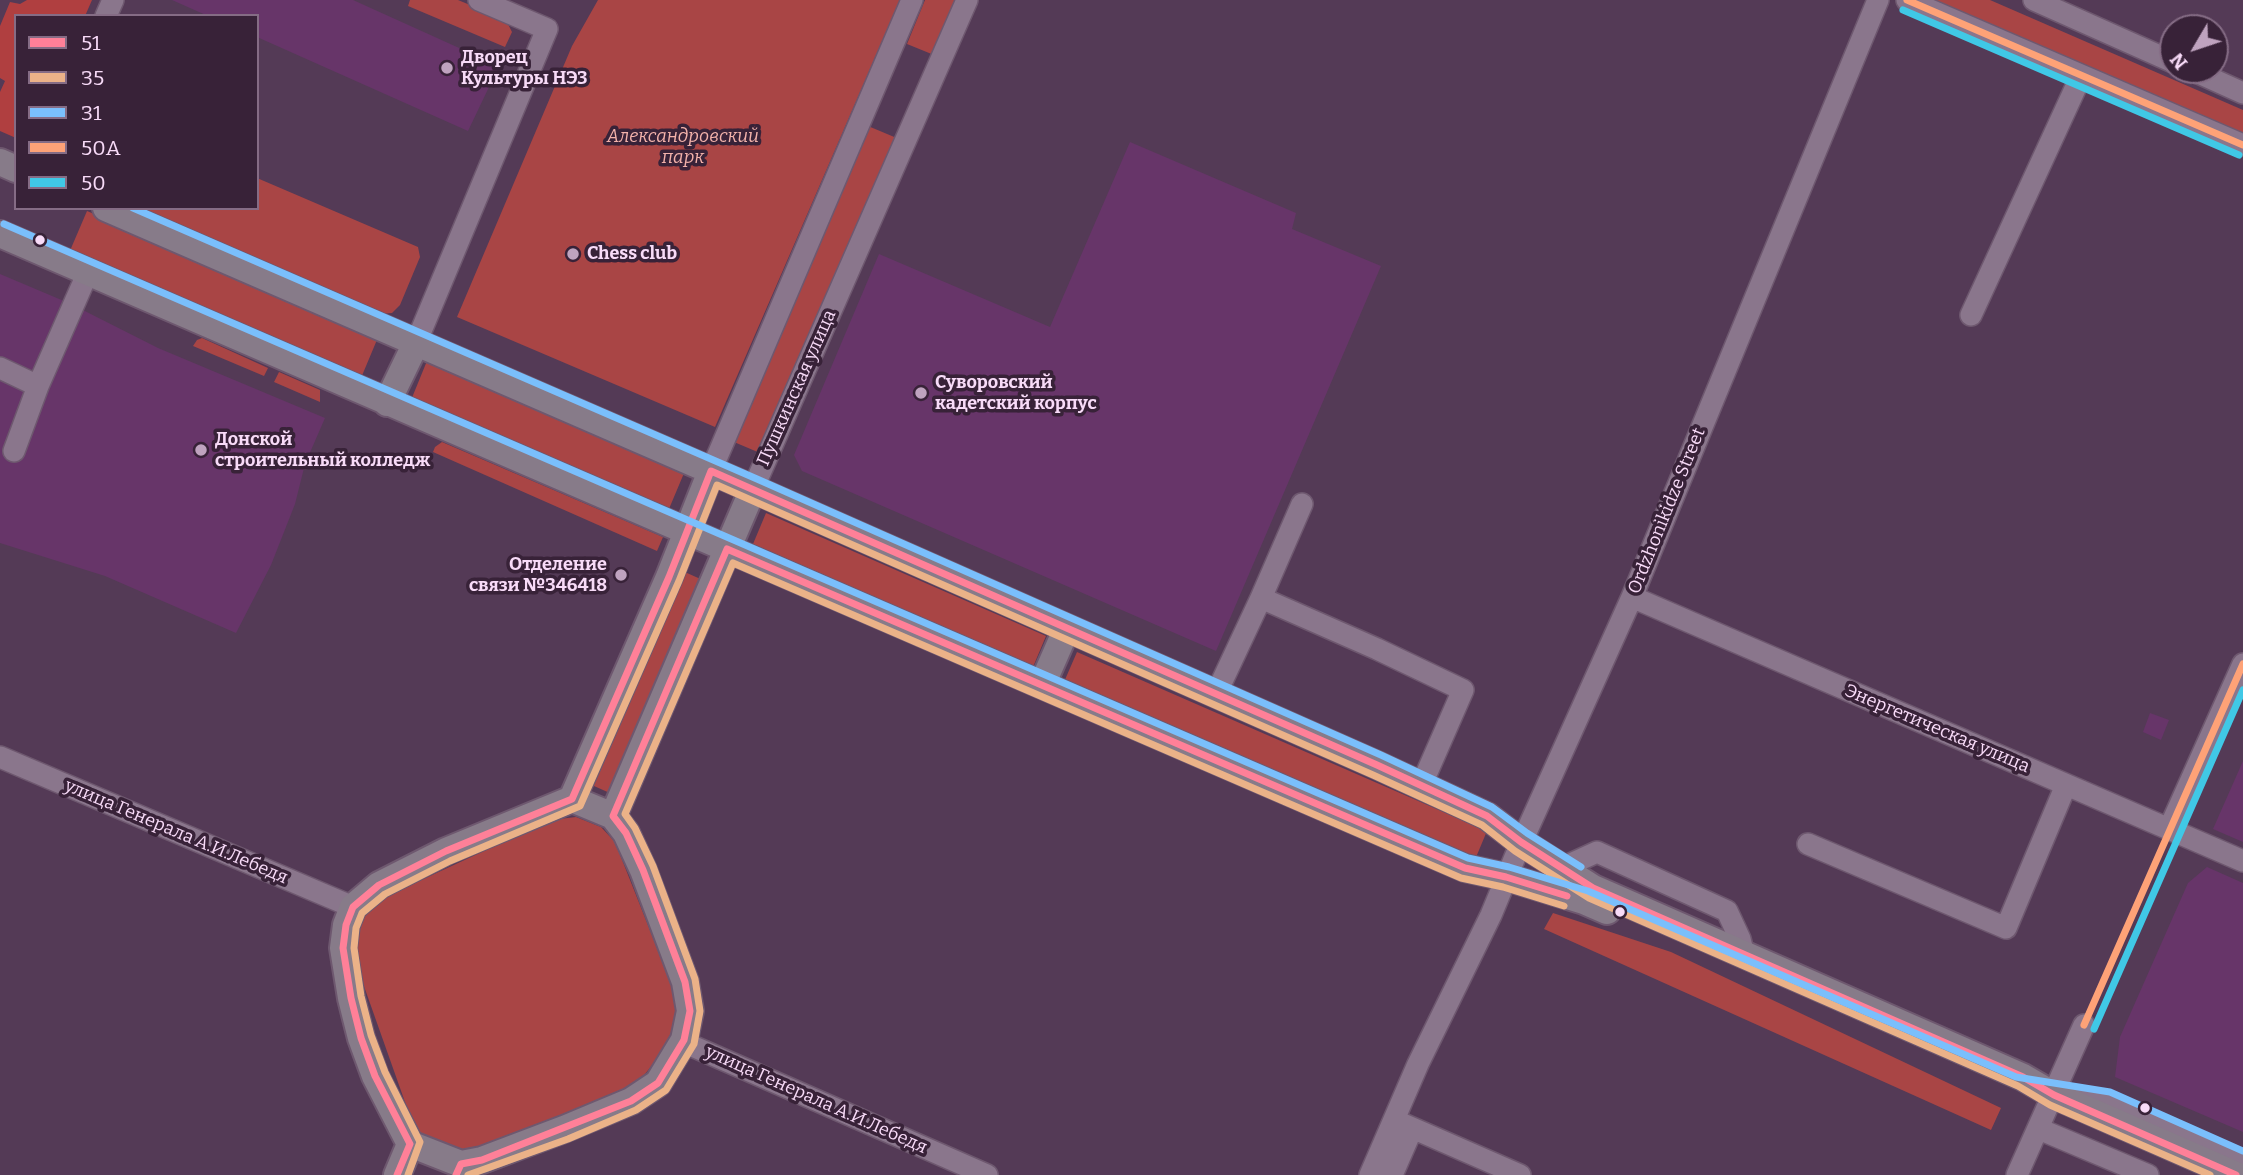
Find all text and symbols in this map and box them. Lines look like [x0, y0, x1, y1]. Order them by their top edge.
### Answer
legend [14, 14, 259, 210]
north arrow [2159, 14, 2229, 84]
text: 51 [81, 30, 101, 56]
place label: Дворец Культуры НЭЗ [461, 47, 587, 90]
text: N [2165, 48, 2192, 74]
marker: Дворец Культуры НЭЗ [439, 60, 455, 76]
text: 35 [81, 65, 104, 91]
text: 31 [81, 100, 102, 126]
park label: Александровский парк [607, 126, 759, 168]
text: 50А [81, 135, 121, 161]
text: 50 [81, 170, 106, 196]
unlabelled marker [33, 233, 47, 247]
place label: Chess club [587, 243, 677, 265]
marker: Chess club [565, 246, 581, 262]
street label: Пушкинская улица [753, 307, 841, 469]
place label: Суворовский кадетский корпус [935, 372, 1097, 414]
marker: Суворовский кадетский корпус [913, 385, 929, 401]
street label: Ordzhonikidze Street [1624, 425, 1710, 597]
place label: Донской строительный колледж [215, 429, 430, 472]
marker: Донской строительный колледж [193, 442, 209, 458]
place label: Отделение связи №346418 [469, 554, 607, 596]
marker: Отделение связи №346418 [613, 567, 629, 583]
street label: Энергетическая улица [1841, 680, 2033, 778]
street label: улица Генерала А.И.Лебедя [61, 775, 291, 889]
unlabelled marker [1613, 905, 1627, 919]
street label: улица Генерала А.И.Лебедя [702, 1041, 930, 1159]
unlabelled marker [2138, 1101, 2152, 1115]

